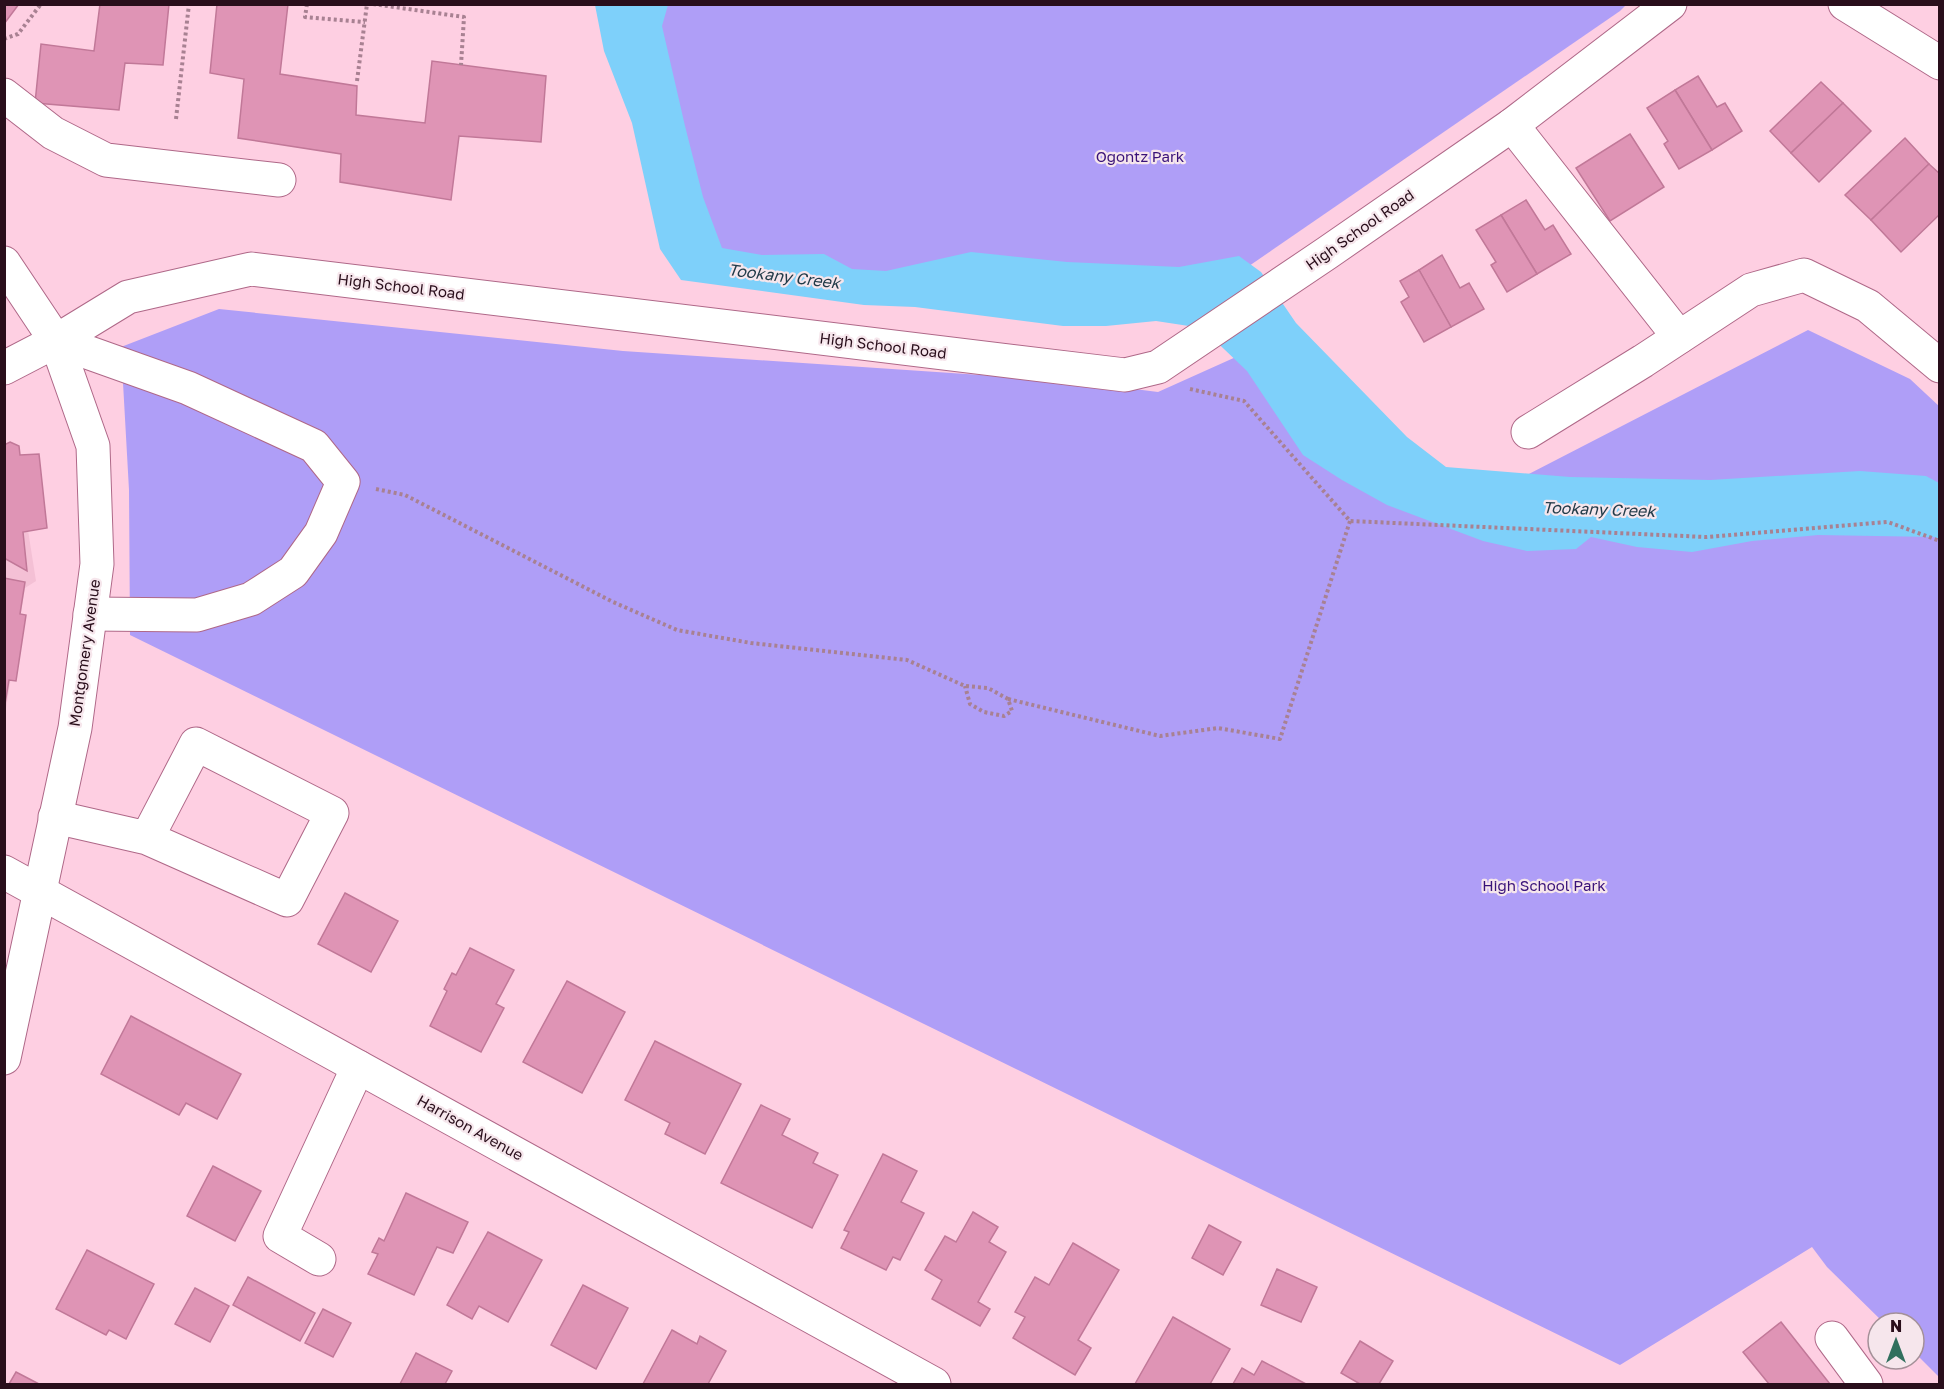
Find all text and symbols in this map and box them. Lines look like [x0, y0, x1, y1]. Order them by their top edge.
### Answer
park label: Ogontz Park [1096, 147, 1185, 165]
street label: High School Road [1302, 185, 1417, 273]
water label: Tookany Creek [727, 259, 843, 293]
street label: High School Road [337, 269, 466, 303]
street label: High School Road [819, 328, 948, 362]
water label: Tookany Creek [1542, 497, 1658, 521]
street label: Montgomery Avenue [65, 578, 103, 728]
park label: High School Park [1482, 876, 1606, 894]
street label: Harrison Avenue [414, 1091, 527, 1164]
north arrow [1866, 1311, 1926, 1371]
text: N [1890, 1316, 1902, 1336]

